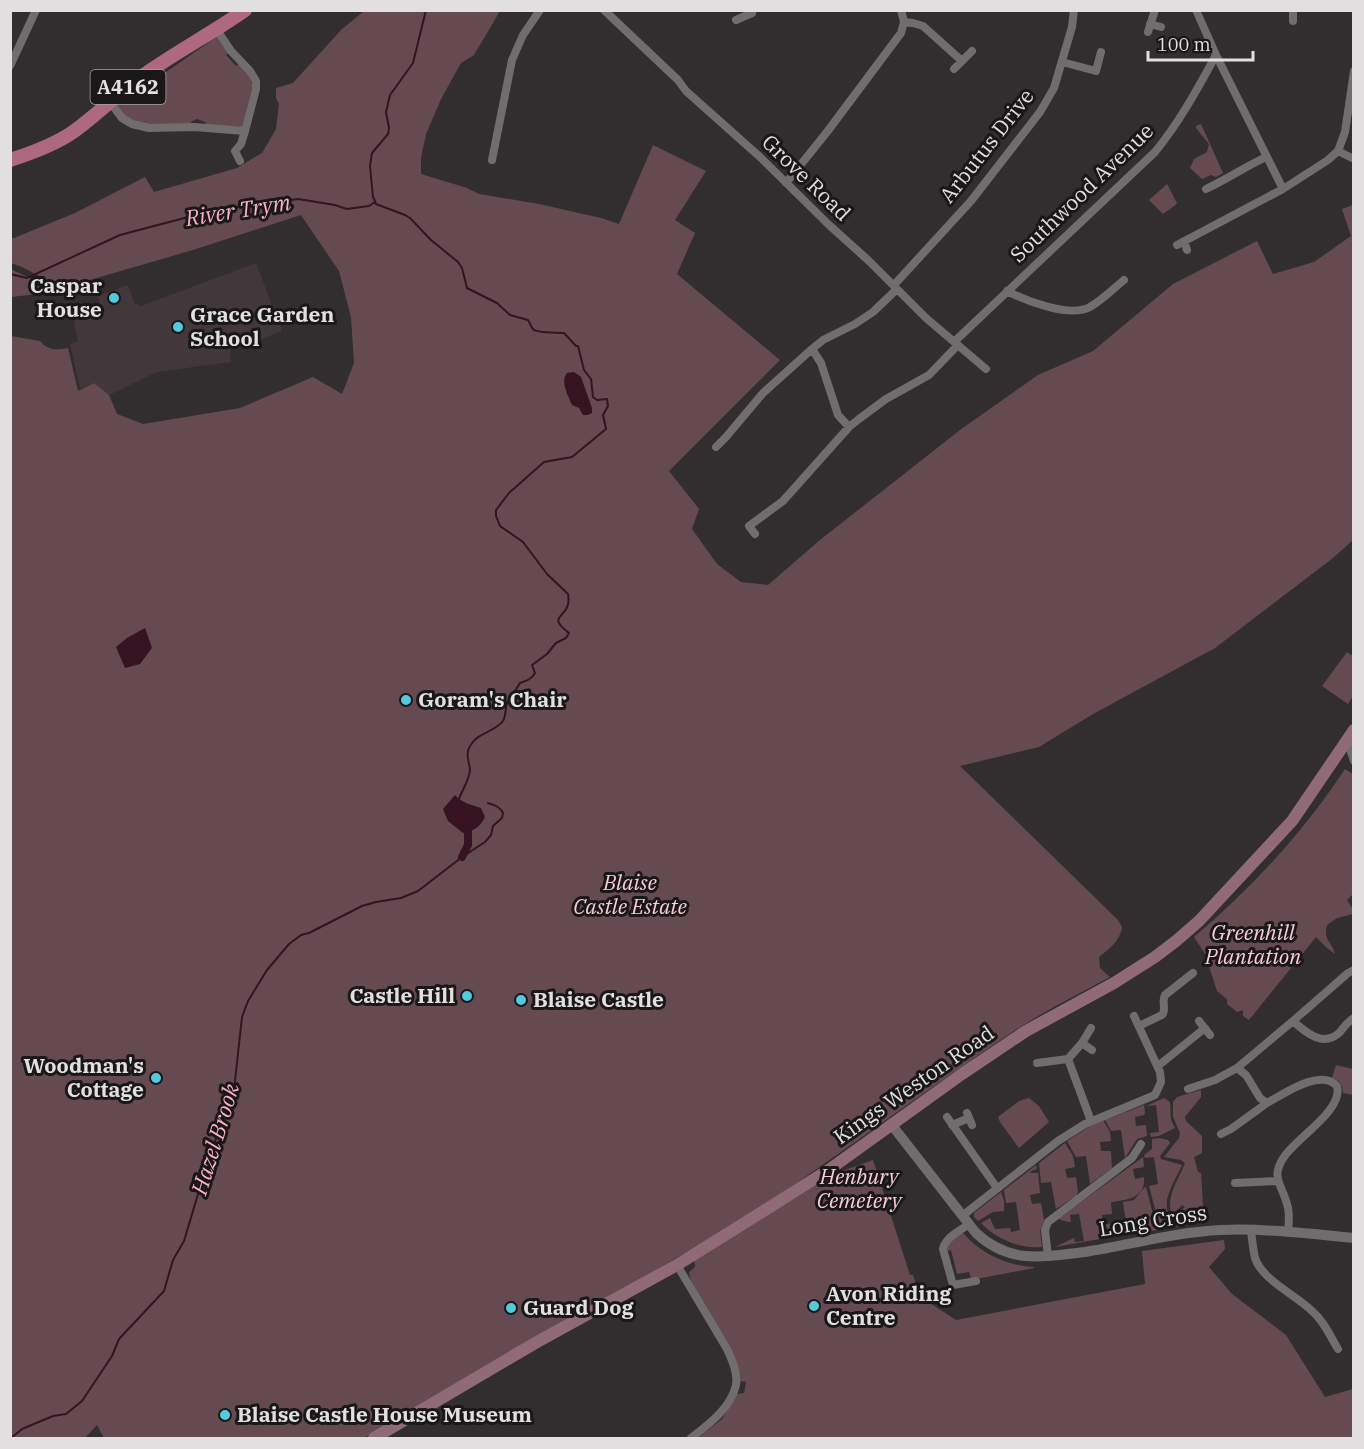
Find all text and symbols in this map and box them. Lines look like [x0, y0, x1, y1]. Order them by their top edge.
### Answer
scale bar [1148, 24, 1253, 62]
text: 100 m [1157, 33, 1211, 56]
road number: A4162 [90, 70, 166, 104]
street label: Arbutus Drive [933, 82, 1040, 208]
street label: Southwood Avenue [1004, 116, 1159, 268]
street label: Grove Road [756, 128, 857, 227]
water label: River Trym [182, 187, 293, 232]
place label: Caspar House [30, 271, 103, 323]
marker: Caspar House [107, 291, 121, 305]
place label: Grace Garden School [190, 300, 334, 352]
marker: Grace Garden School [171, 320, 185, 334]
place label: Goram's Chair [418, 685, 567, 713]
marker: Goram's Chair [399, 693, 413, 707]
park label: Blaise Castle Estate [573, 868, 687, 920]
park label: Greenhill Plantation [1204, 918, 1301, 970]
place label: Castle Hill [350, 981, 455, 1009]
place label: Blaise Castle [533, 985, 664, 1013]
marker: Castle Hill [460, 989, 474, 1003]
marker: Blaise Castle [514, 993, 528, 1007]
street label: Kings Weston Road [828, 1018, 999, 1150]
place label: Woodman's Cottage [24, 1051, 144, 1103]
marker: Woodman's Cottage [149, 1071, 163, 1085]
water label: Hazel Brook [184, 1079, 245, 1199]
park label: Henbury Cemetery [817, 1162, 904, 1214]
street label: Long Cross [1097, 1198, 1209, 1242]
place label: Avon Riding Centre [826, 1279, 952, 1331]
place label: Guard Dog [523, 1293, 634, 1321]
marker: Avon Riding Centre [807, 1299, 821, 1313]
marker: Guard Dog [504, 1301, 518, 1315]
place label: Blaise Castle House Museum [237, 1400, 532, 1428]
marker: Blaise Castle House Museum [218, 1408, 232, 1422]

